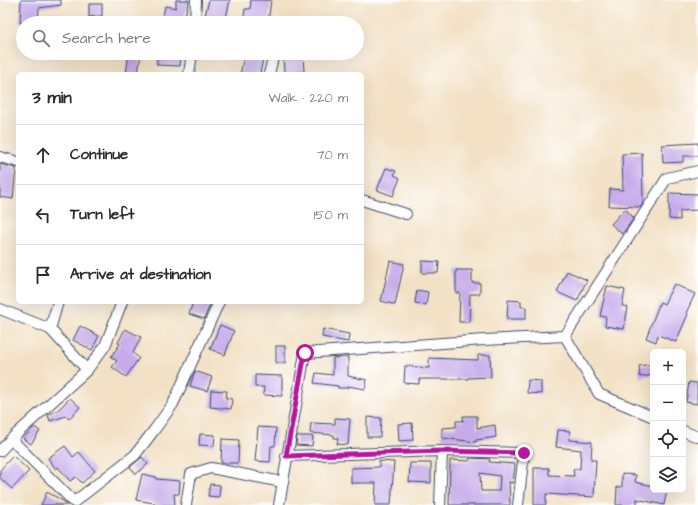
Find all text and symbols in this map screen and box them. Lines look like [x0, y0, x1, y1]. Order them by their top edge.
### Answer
search box [16, 16, 364, 60]
icon: search [30, 27, 52, 49]
text: Search here [62, 28, 151, 49]
text: 3 min [32, 86, 72, 110]
text: Walk · 220 m [268, 89, 348, 107]
icon: ahead [32, 144, 54, 166]
text: Continue [70, 144, 128, 165]
text: 70 m [316, 146, 348, 164]
icon: left [32, 204, 54, 226]
text: Turn left [70, 204, 134, 225]
text: 150 m [314, 206, 348, 224]
icon: arrive [32, 264, 54, 286]
text: Arrive at destination [70, 264, 211, 285]
route start [296, 344, 314, 362]
map controls [650, 349, 686, 493]
button: + [650, 349, 686, 385]
button: − [650, 385, 686, 421]
button: locate [650, 421, 686, 457]
route end [515, 444, 533, 462]
button: layers [650, 457, 686, 493]

